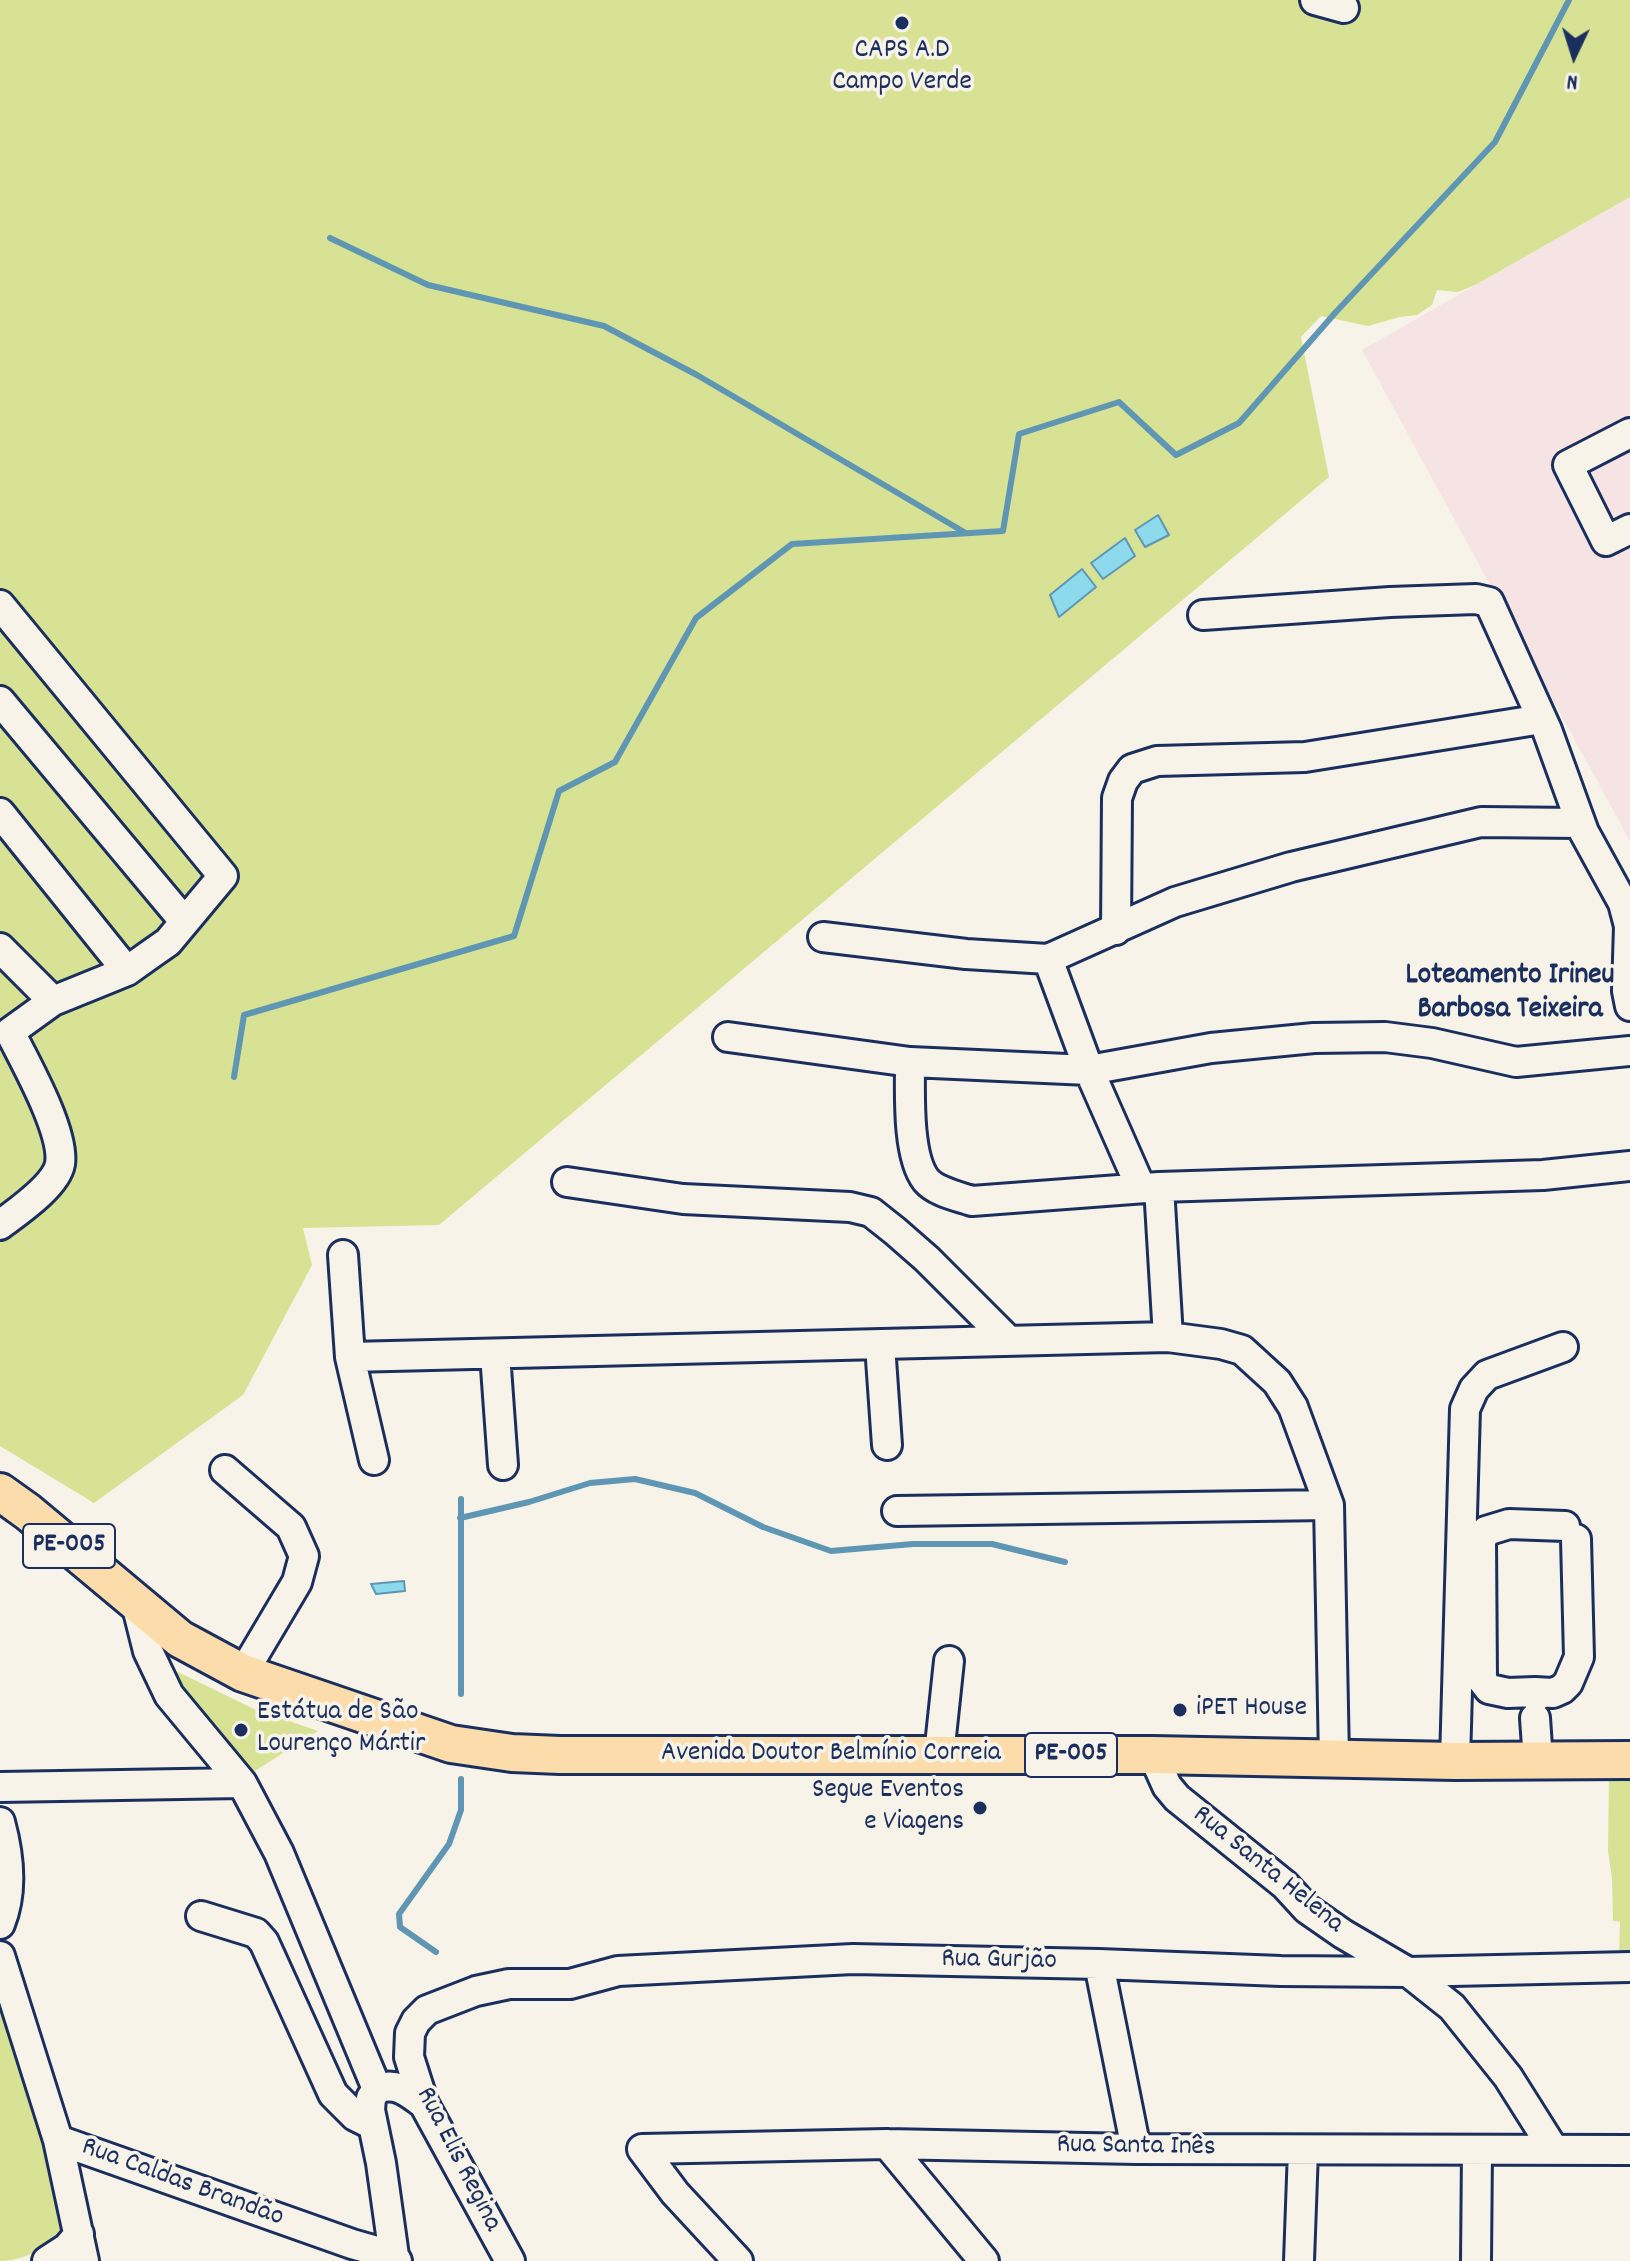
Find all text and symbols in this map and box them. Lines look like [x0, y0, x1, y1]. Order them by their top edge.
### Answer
marker: CAPS A.D Campo Verde [893, 14, 911, 32]
north arrow [1534, 16, 1614, 96]
place label: CAPS A.D Campo Verde [832, 35, 972, 101]
text: N [1566, 65, 1579, 96]
district label: Loteamento Irineu Barbosa Teixeira [1406, 960, 1614, 1030]
road number: PE-005 [23, 1524, 115, 1568]
place label: iPET House [1196, 1693, 1307, 1727]
place label: Estátua de São Lourenço Mártir [257, 1697, 425, 1763]
marker: iPET House [1171, 1701, 1189, 1719]
marker: Estátua de São Lourenço Mártir [232, 1721, 250, 1739]
road number: PE-005 [1025, 1733, 1117, 1777]
street label: Avenida Doutor Belmínio Correia [661, 1738, 1001, 1772]
place label: Segue Eventos e Viagens [812, 1775, 964, 1841]
marker: Segue Eventos e Viagens [971, 1799, 989, 1817]
street label: Rua Santa Helena [1184, 1800, 1350, 1942]
street label: Rua Gurjão [941, 1944, 1057, 1980]
street label: Rua Elis Regina [406, 2082, 508, 2238]
street label: Rua Santa Inês [1056, 2130, 1216, 2166]
street label: Rua Caldas Brandão [76, 2132, 288, 2236]

